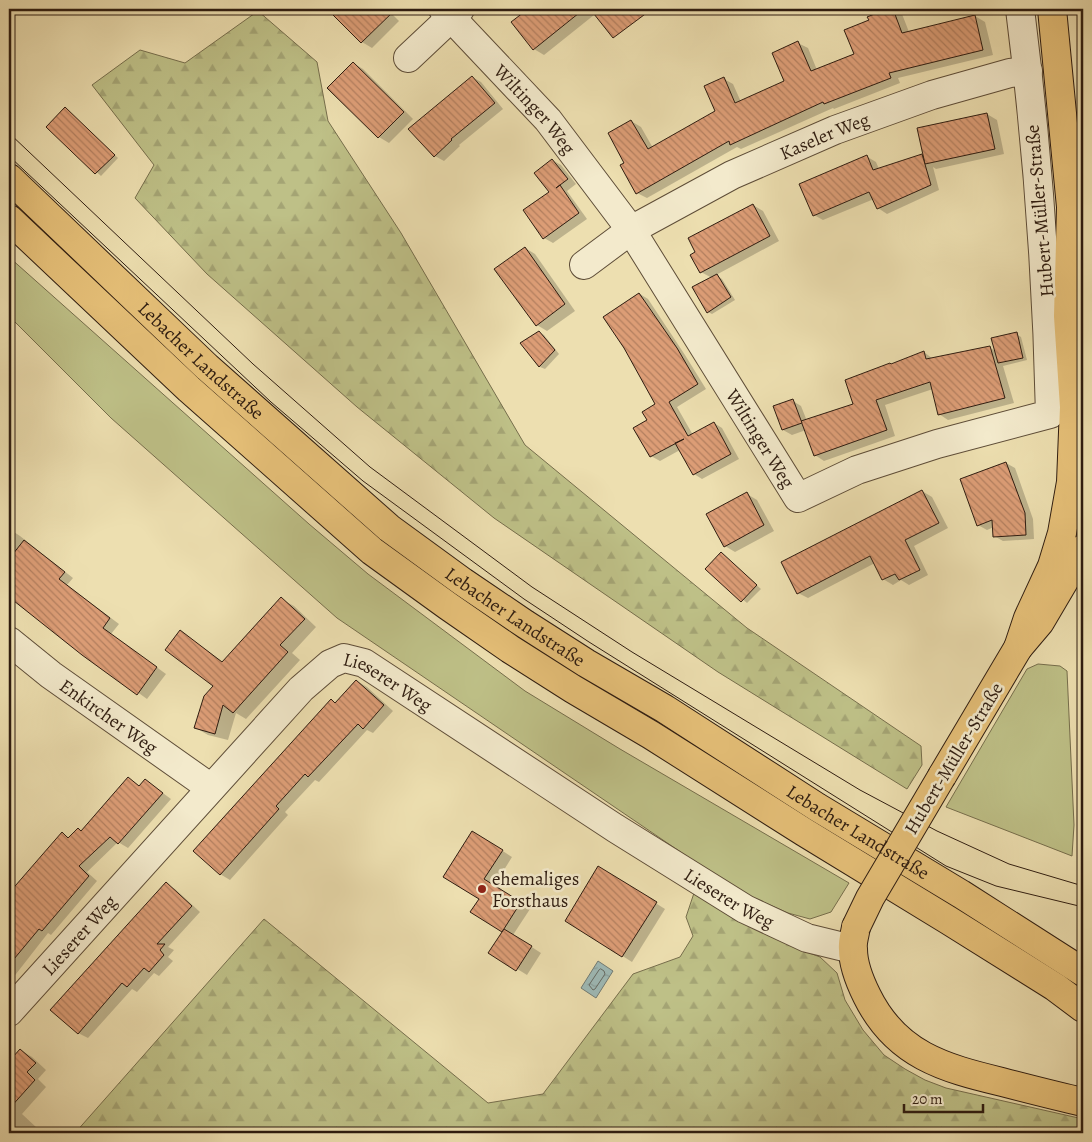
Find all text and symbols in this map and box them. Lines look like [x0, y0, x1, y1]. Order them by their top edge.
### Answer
street label: Wiltinger Weg [487, 58, 582, 160]
street label: Kaseler Weg [776, 106, 874, 167]
street label: Hubert-Müller-Straße [1020, 124, 1060, 298]
street label: Lebacher Landstraße [132, 296, 270, 426]
street label: Wiltinger Weg [719, 383, 801, 494]
street label: Lebacher Landstraße [439, 561, 590, 673]
street label: Lieserer Weg [340, 646, 438, 719]
street label: Enkircher Weg [54, 673, 163, 761]
street label: Hubert-Müller-Straße [898, 678, 1010, 839]
street label: Lebacher Landstraße [781, 779, 934, 886]
street label: Lieserer Weg [679, 862, 779, 935]
place label: ehemaliges Forsthaus [492, 866, 580, 914]
marker: ehemaliges Forsthaus [476, 883, 488, 895]
street label: Lieserer Weg [36, 889, 123, 982]
scale bar [904, 1082, 983, 1114]
text: 20 m [912, 1089, 943, 1109]

